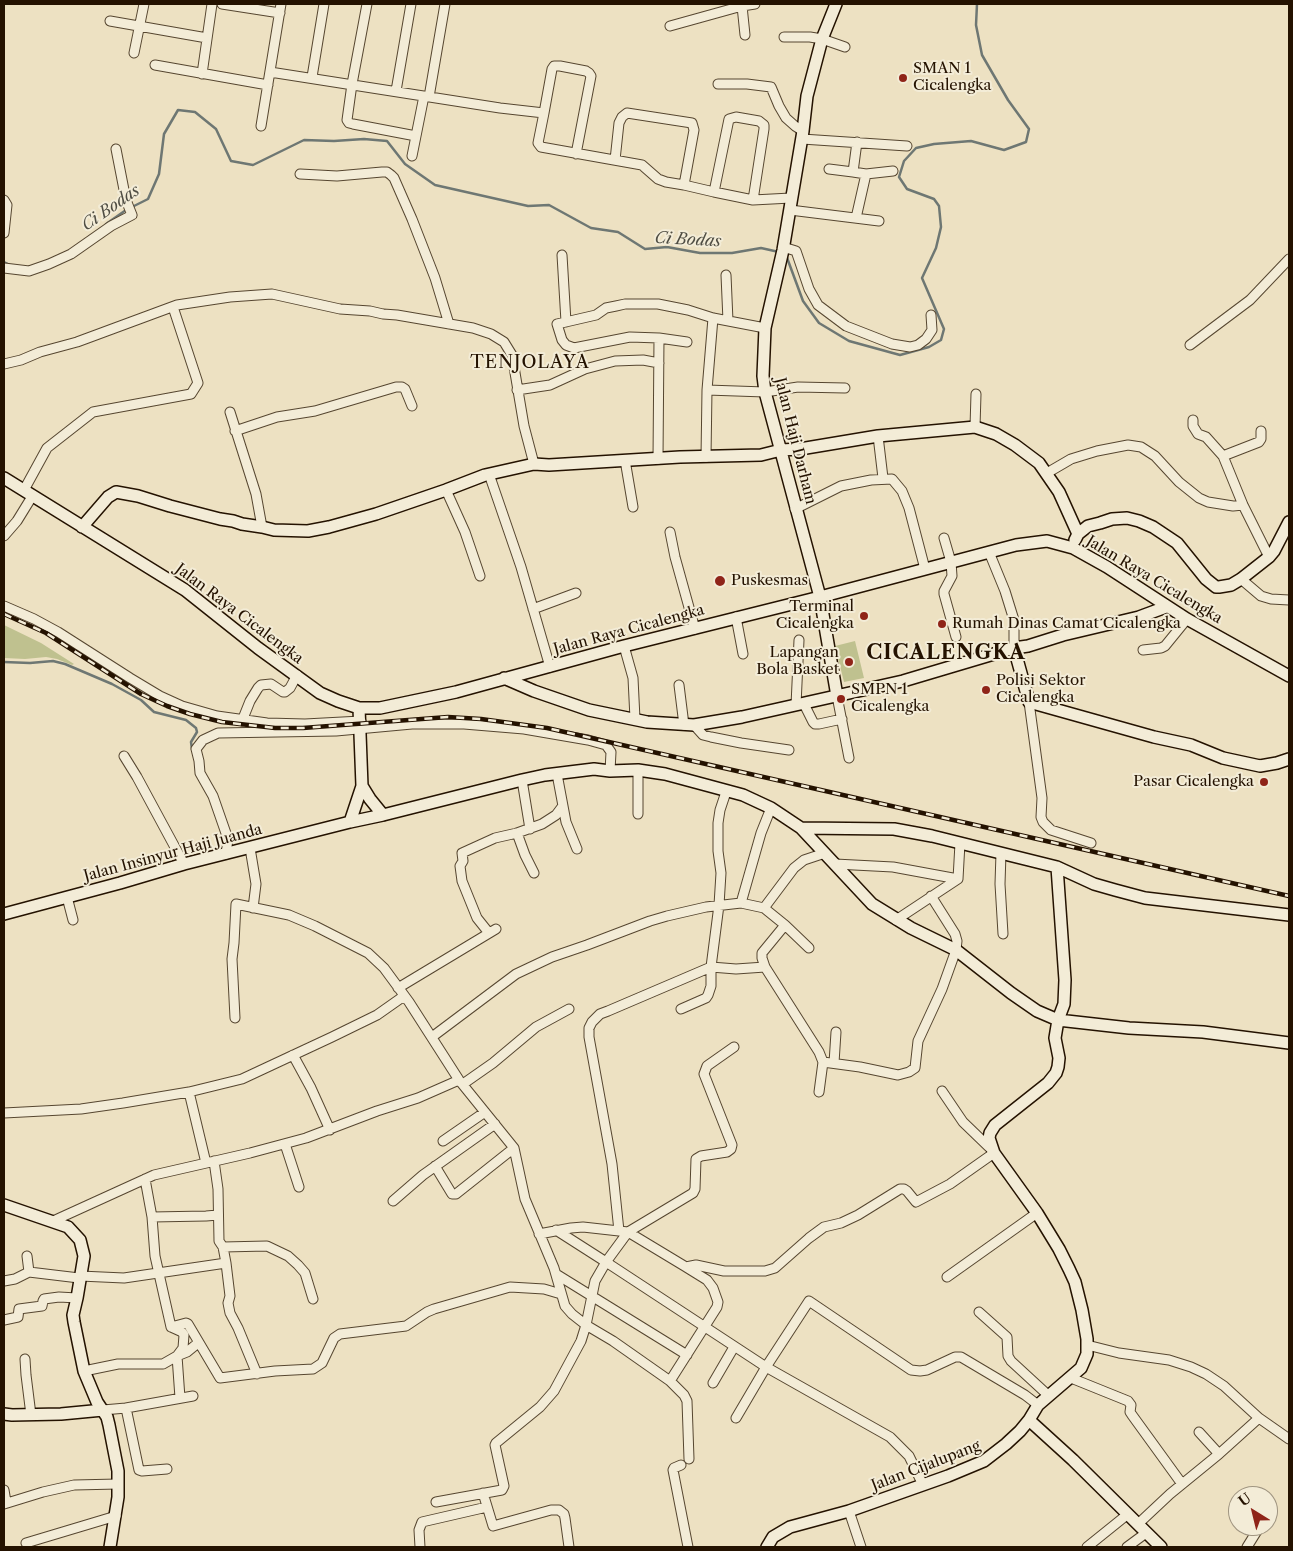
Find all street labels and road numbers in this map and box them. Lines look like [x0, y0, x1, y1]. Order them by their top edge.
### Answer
street label: Jalan Haji Darham [771, 376, 819, 506]
street label: Jalan Raya Cicalengka [1083, 532, 1225, 628]
street label: Jalan Raya Cicalengka [171, 560, 307, 668]
street label: Jalan Raya Cicalengka [552, 601, 706, 659]
street label: Jalan Insinyur Haji Juanda [82, 820, 264, 886]
street label: Jalan Cijalupang [869, 1437, 983, 1495]

